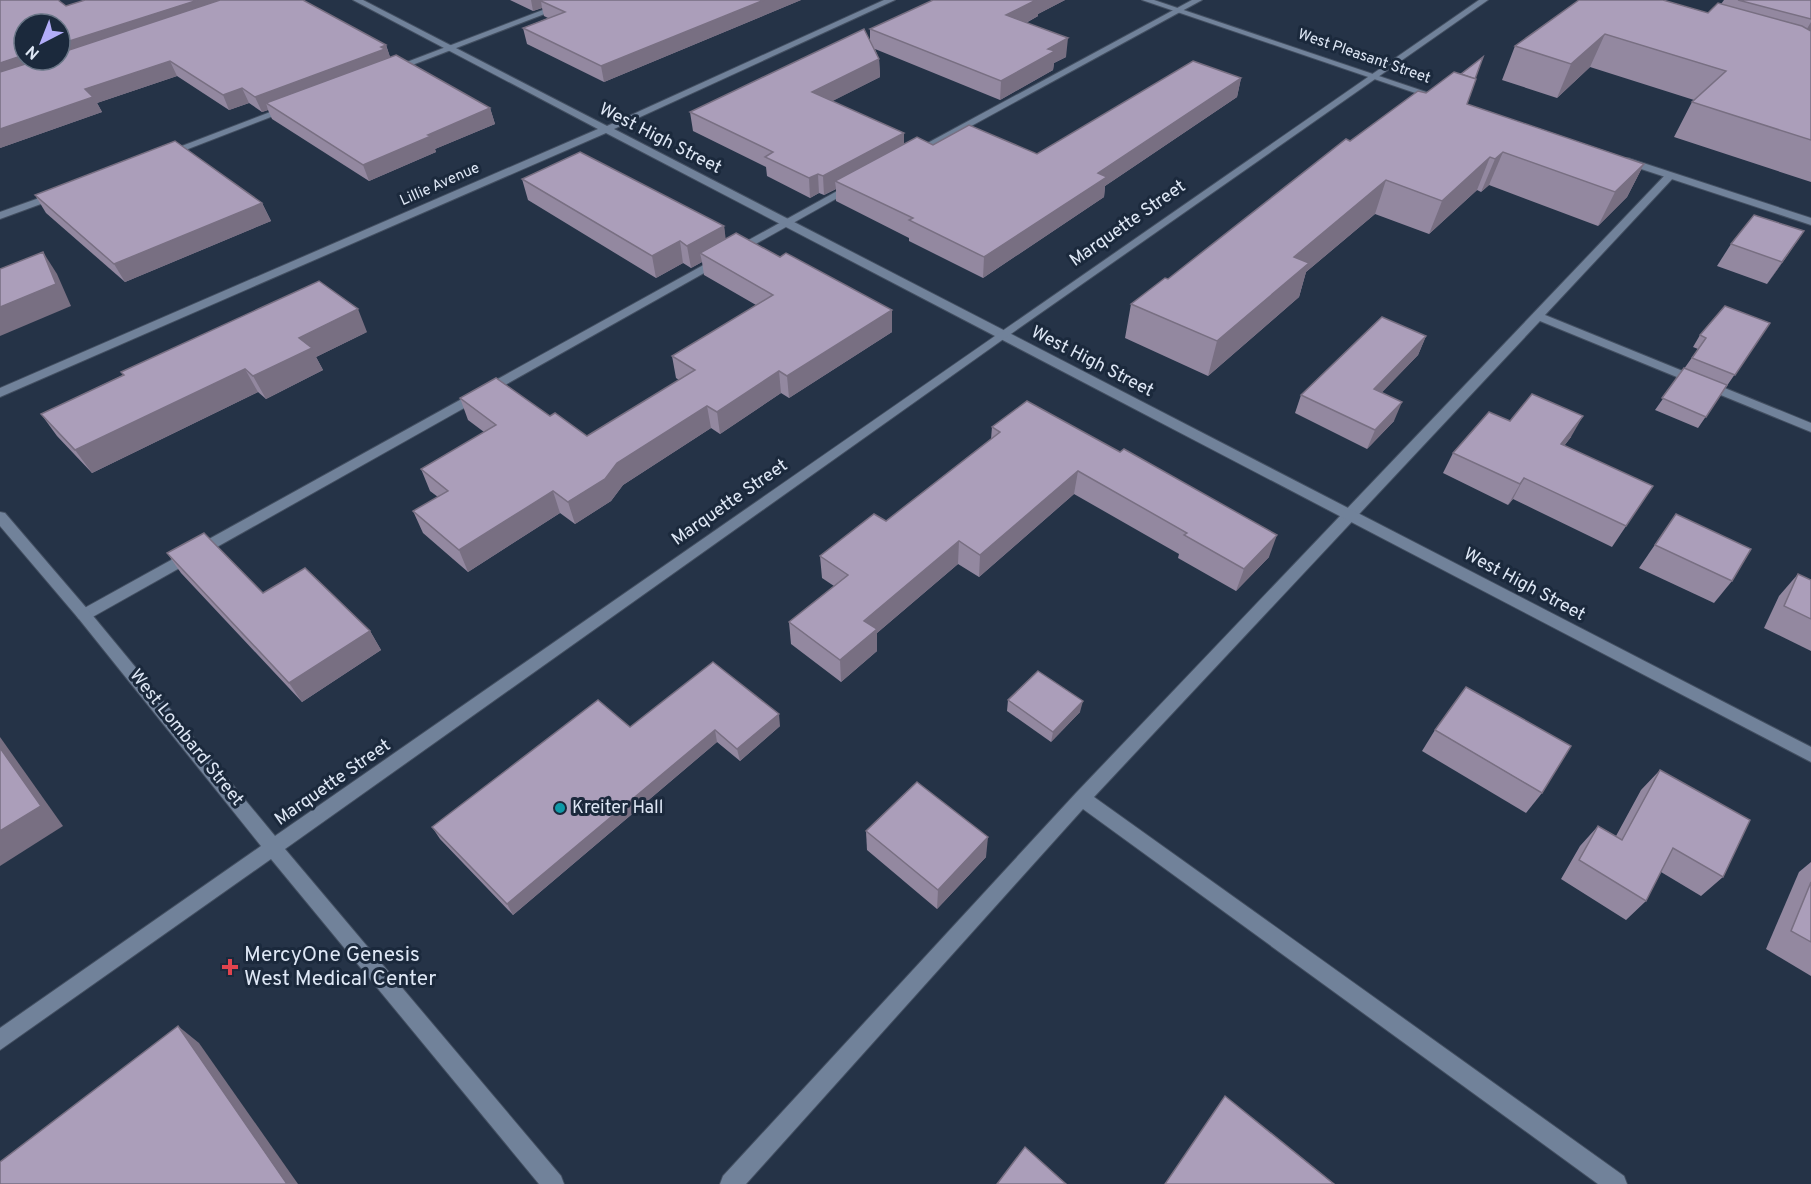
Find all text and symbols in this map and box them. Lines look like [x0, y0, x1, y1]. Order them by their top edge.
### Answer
north arrow [12, 12, 72, 72]
street label: West Pleasant Street [1295, 25, 1433, 89]
text: N [22, 40, 44, 63]
street label: West High Street [595, 98, 725, 180]
street label: Lillie Avenue [397, 159, 483, 211]
street label: Marquette Street [1065, 175, 1191, 273]
street label: West High Street [1027, 321, 1157, 403]
street label: Marquette Street [667, 454, 793, 552]
street label: West High Street [1459, 543, 1589, 627]
street label: West Lombard Street [124, 665, 248, 811]
street label: Marquette Street [270, 734, 396, 832]
place label: Kreiter Hall [572, 797, 663, 820]
marker: Kreiter Hall [553, 801, 567, 815]
place label: MercyOne Genesis West Medical Center [244, 942, 436, 993]
marker: MercyOne Genesis West Medical Center [221, 958, 239, 976]

